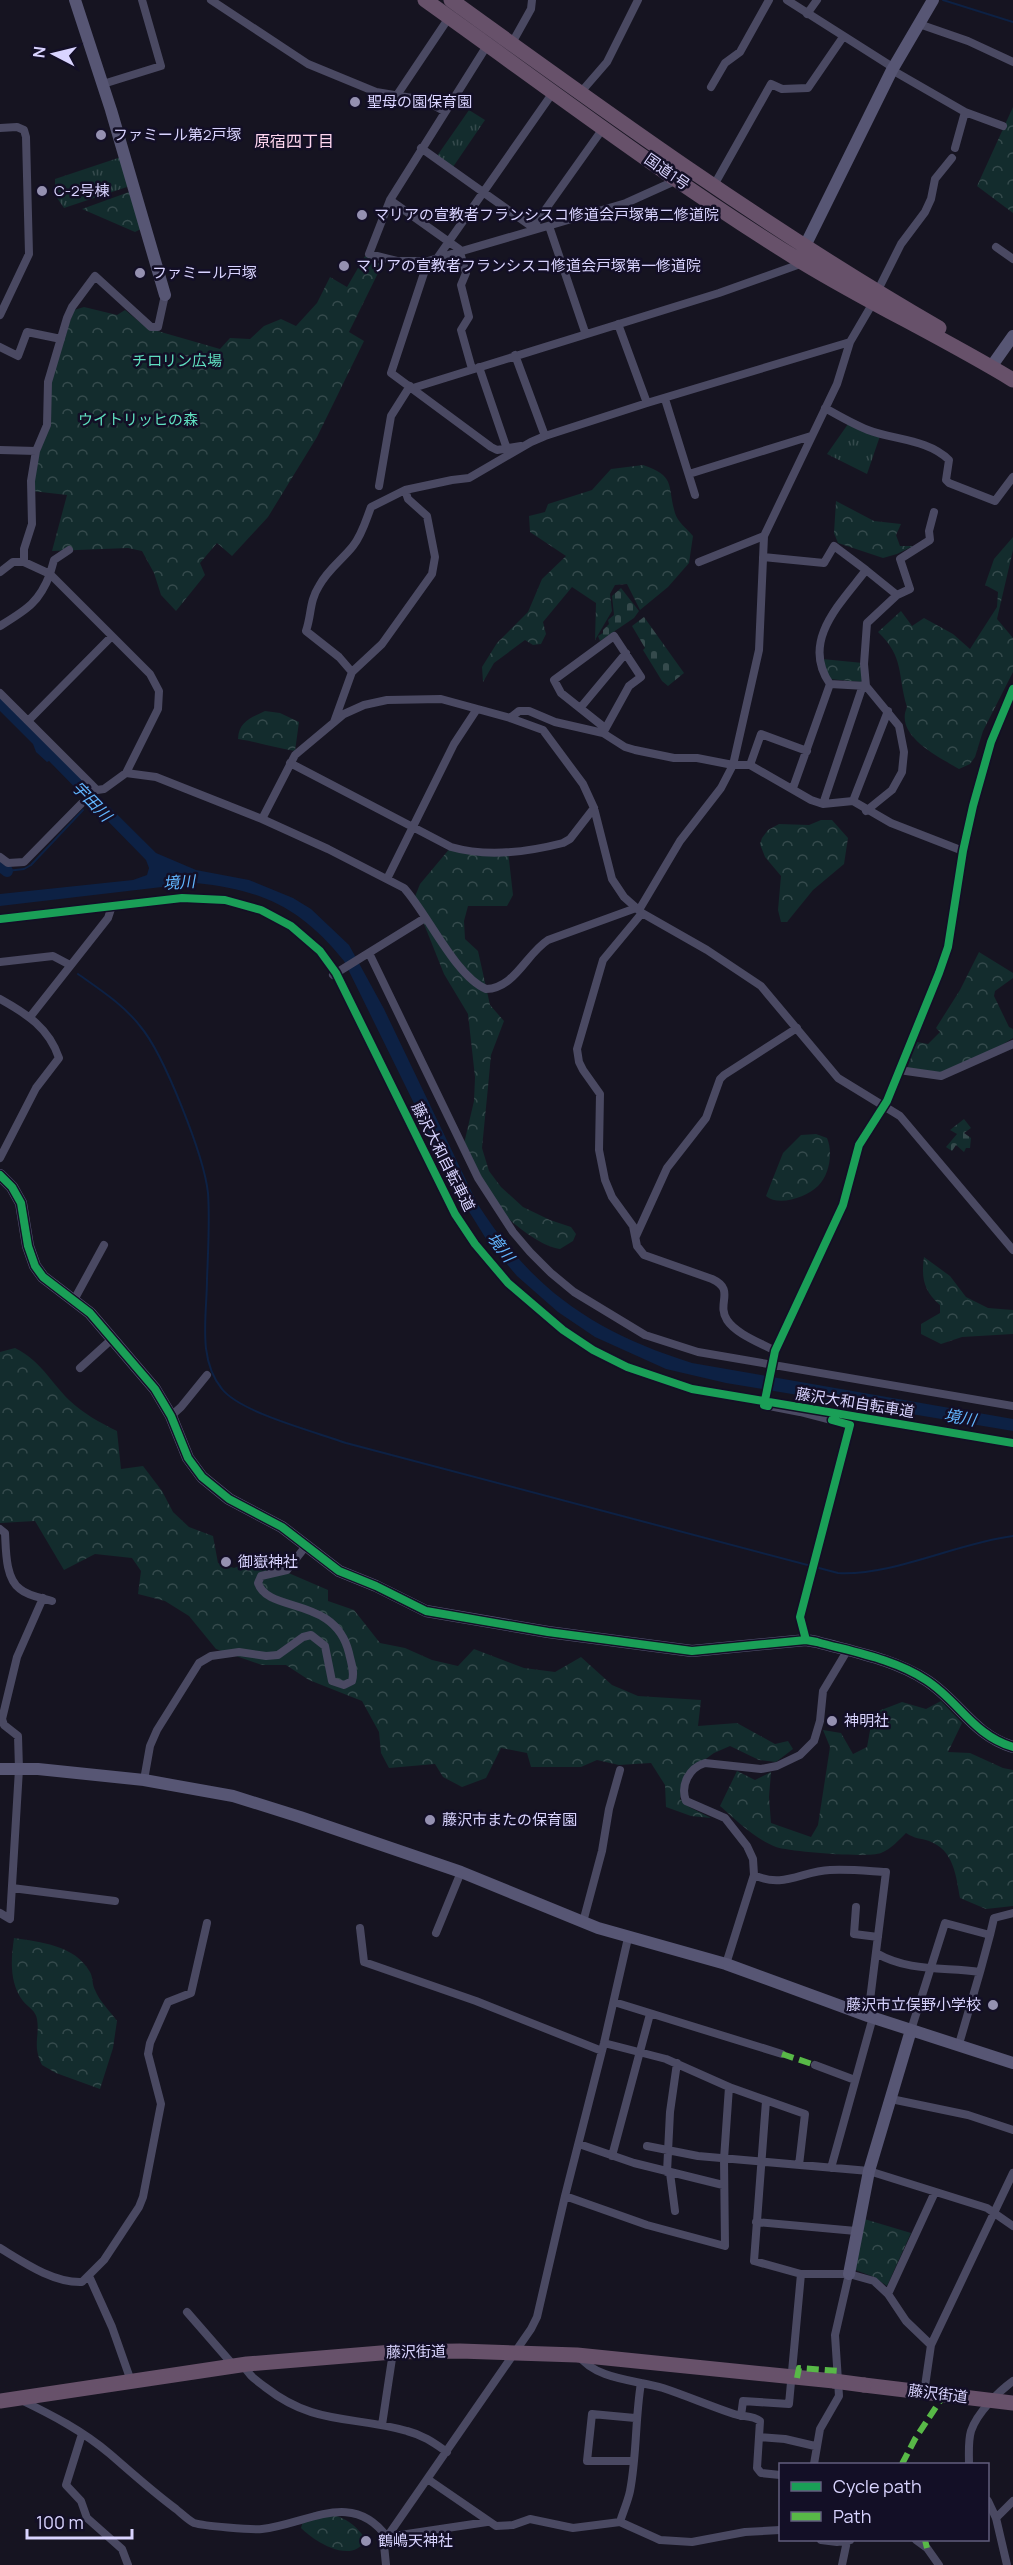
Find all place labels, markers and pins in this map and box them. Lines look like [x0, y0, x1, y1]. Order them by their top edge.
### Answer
place label: 聖母の園保育園 [367, 91, 472, 112]
marker: 聖母の園保育園 [348, 95, 362, 109]
place label: ファミール第2戸塚 [113, 124, 242, 145]
marker: ファミール第2戸塚 [94, 128, 108, 142]
place label: C-2号棟 [54, 180, 110, 201]
marker: C-2号棟 [35, 184, 49, 198]
place label: マリアの宣教者フランシスコ修道会戸塚第二修道院 [374, 204, 719, 225]
marker: マリアの宣教者フランシスコ修道会戸塚第二修道院 [355, 208, 369, 222]
place label: マリアの宣教者フランシスコ修道会戸塚第一修道院 [356, 255, 701, 276]
marker: マリアの宣教者フランシスコ修道会戸塚第一修道院 [337, 259, 351, 273]
place label: ファミール戸塚 [152, 262, 257, 283]
marker: ファミール戸塚 [133, 266, 147, 280]
place label: 御嶽神社 [238, 1551, 298, 1572]
marker: 御嶽神社 [219, 1555, 233, 1569]
place label: 神明社 [844, 1710, 889, 1731]
marker: 神明社 [825, 1714, 839, 1728]
place label: 藤沢市またの保育園 [442, 1809, 577, 1830]
marker: 藤沢市またの保育園 [423, 1813, 437, 1827]
place label: 藤沢市立俣野小学校 [846, 1994, 981, 2015]
marker: 藤沢市立俣野小学校 [986, 1998, 1000, 2012]
place label: 鶴嶋天神社 [378, 2530, 453, 2551]
marker: 鶴嶋天神社 [359, 2534, 373, 2548]

